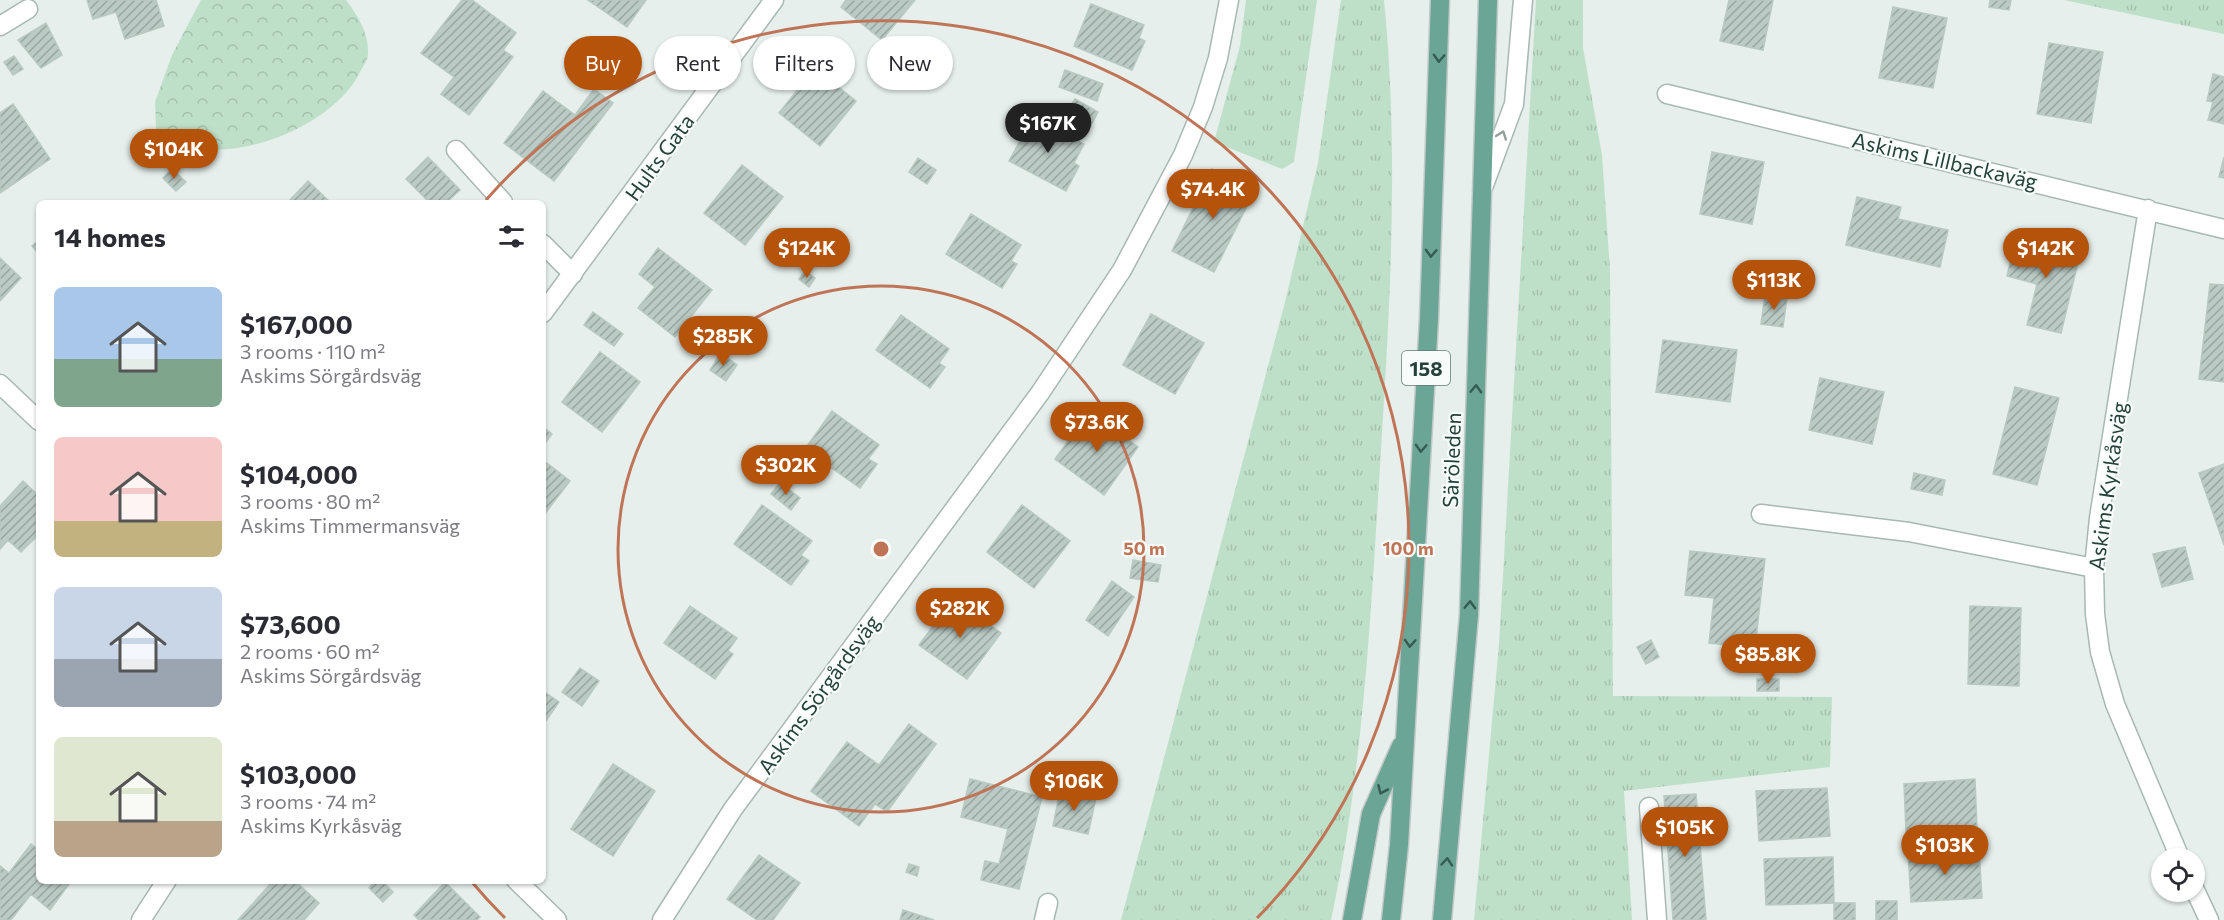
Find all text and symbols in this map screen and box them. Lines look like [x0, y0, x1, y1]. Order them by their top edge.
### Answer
chip: Buy [564, 36, 642, 90]
chip: Rent [654, 36, 741, 90]
chip: Filters [753, 36, 855, 90]
chip: New [867, 36, 953, 90]
one-way arrow [1432, 54, 1445, 63]
pin: $167K [1006, 103, 1090, 154]
street label: Hults Gata [619, 109, 699, 205]
text: $167K [1019, 110, 1077, 134]
street label: Askims Lillbackaväg [1850, 126, 2040, 194]
pin: $104K [132, 129, 216, 180]
one-way arrow [1495, 130, 1508, 141]
text: $104K [144, 136, 204, 160]
pin: $74.4K [1164, 169, 1262, 220]
text: $74.4K [1181, 176, 1245, 200]
icon: filters [495, 220, 528, 253]
text: 14 homes [54, 221, 166, 252]
pin: $124K [765, 228, 849, 279]
pin: $142K [2004, 228, 2088, 279]
text: $124K [778, 235, 836, 259]
text: $142K [2017, 235, 2075, 259]
one-way arrow [1425, 249, 1438, 258]
pin: $113K [1732, 260, 1816, 311]
text: $113K [1746, 267, 1802, 291]
text: $167,000 [240, 308, 353, 339]
icon: home [102, 311, 174, 383]
pin: $285K [681, 316, 765, 367]
text: $285K [693, 323, 753, 347]
text: 3 rooms · 110 m² [240, 339, 385, 363]
road number: 158 [1402, 351, 1450, 385]
text: Askims Sörgårdsväg [240, 363, 421, 387]
one-way arrow [1470, 384, 1482, 393]
street label: Askims Kyrkåsväg [2083, 400, 2131, 572]
pin: $73.6K [1048, 402, 1146, 453]
text: $73.6K [1064, 409, 1130, 433]
street label: Säröleden [1437, 412, 1465, 508]
one-way arrow [1415, 444, 1428, 453]
pin: $302K [744, 445, 828, 496]
text: $302K [755, 452, 817, 476]
text: $104,000 [240, 458, 358, 489]
icon: home [102, 461, 174, 533]
text: 3 rooms · 80 m² [240, 489, 380, 513]
text: Askims Timmermansväg [240, 513, 460, 537]
text: 50 m [1123, 537, 1165, 559]
text: 100 m [1382, 537, 1434, 559]
centre of rings [871, 539, 891, 559]
pin: $282K [918, 588, 1002, 639]
text: $282K [930, 595, 990, 619]
one-way arrow [1463, 600, 1476, 609]
text: $73,600 [240, 608, 341, 639]
street label: Askims Sörgårdsväg [752, 610, 884, 778]
icon: home [102, 611, 174, 683]
pin: $85.8K [1719, 634, 1817, 685]
one-way arrow [1404, 638, 1417, 647]
text: 2 rooms · 60 m² [240, 639, 380, 663]
text: $85.8K [1735, 641, 1801, 665]
text: Askims Sörgårdsväg [240, 663, 421, 687]
text: $103,000 [240, 758, 357, 789]
icon: home [102, 761, 174, 833]
pin: $106K [1032, 761, 1116, 812]
text: $106K [1044, 768, 1104, 792]
one-way arrow [1377, 783, 1389, 794]
text: 3 rooms · 74 m² [240, 789, 376, 813]
pin: $105K [1643, 807, 1727, 858]
text: Askims Kyrkåsväg [240, 813, 402, 837]
text: $105K [1655, 814, 1715, 838]
pin: $103K [1903, 825, 1987, 876]
text: $103K [1915, 832, 1975, 856]
map controls [2151, 848, 2205, 902]
button: locate [2151, 848, 2205, 902]
one-way arrow [1440, 857, 1453, 866]

